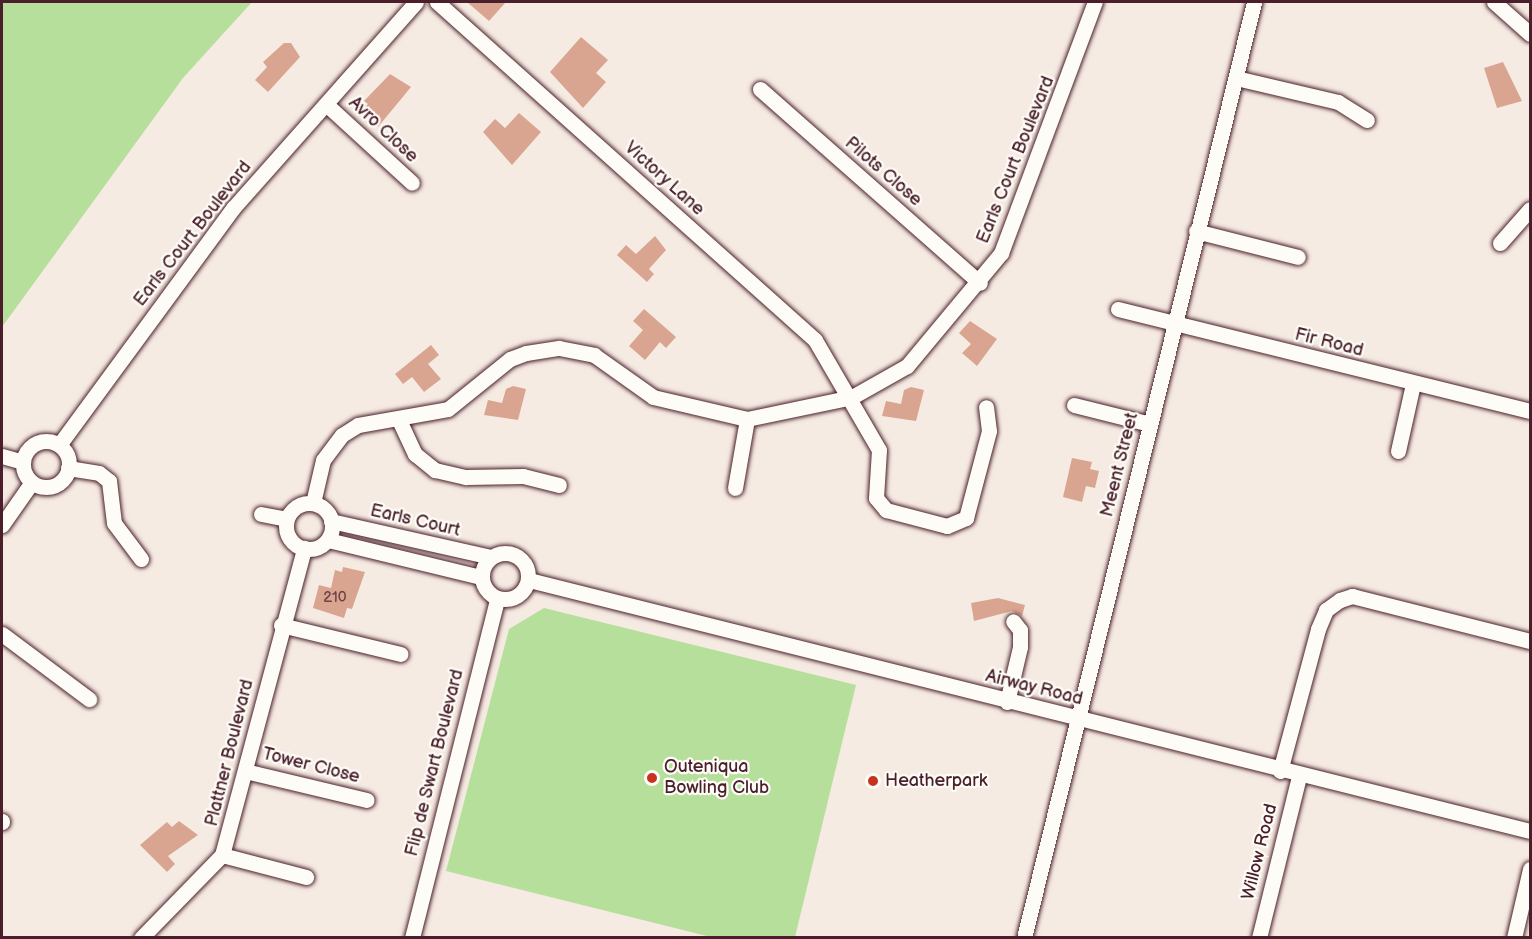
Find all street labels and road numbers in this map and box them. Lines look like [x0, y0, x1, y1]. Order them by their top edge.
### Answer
street label: Earls Court Boulevard [973, 73, 1059, 247]
street label: Avro Close [344, 92, 422, 168]
street label: Pilots Close [840, 133, 926, 211]
street label: Victory Lane [619, 137, 709, 221]
street label: Earls Court Boulevard [130, 157, 256, 311]
street label: Fir Road [1293, 324, 1365, 362]
street label: Meent Street [1097, 411, 1143, 519]
street label: Earls Court [368, 500, 462, 542]
street label: Airway Road [983, 665, 1085, 711]
street label: Flip de Swart Boulevard [401, 667, 469, 859]
street label: Plattner Boulevard [201, 677, 259, 829]
street label: Tower Close [260, 743, 362, 789]
street label: Willow Road [1238, 802, 1282, 902]

